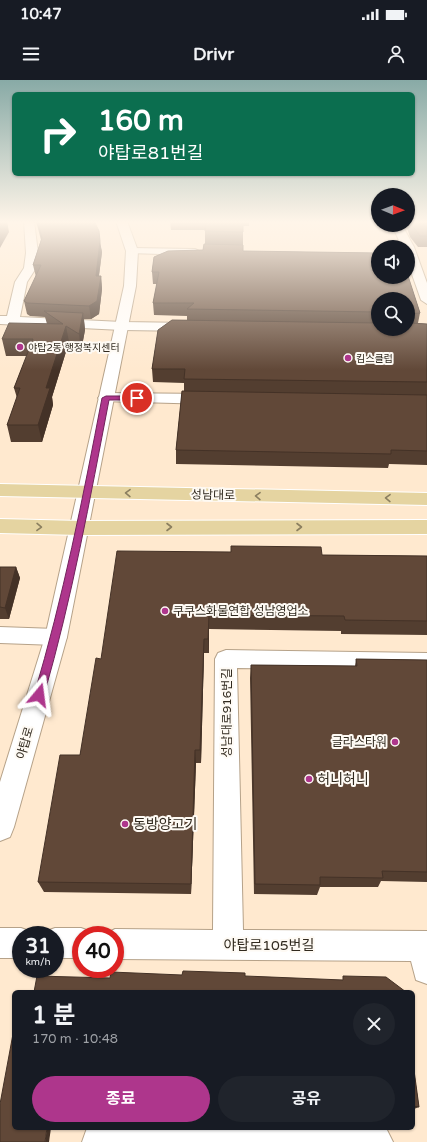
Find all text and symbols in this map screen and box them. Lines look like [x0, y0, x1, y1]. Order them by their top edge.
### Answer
text: 10:47 [20, 5, 62, 23]
icon: menu [20, 43, 42, 65]
text: Drivr [193, 43, 234, 65]
icon: person [385, 43, 407, 65]
text: 160 m [98, 104, 184, 138]
icon: right [32, 108, 84, 160]
text: 야탑로81번길 [98, 142, 203, 164]
north arrow [371, 188, 415, 232]
map controls [371, 188, 415, 336]
button: sound [371, 240, 415, 284]
button: search [371, 292, 415, 336]
marker: 야탑2동 행정복지센터 [15, 342, 25, 352]
place label: 야탑2동 행정복지센터 [28, 342, 120, 354]
marker: 킴스클럽 [343, 353, 353, 363]
place label: 킴스클럽 [356, 353, 393, 365]
pin [120, 381, 154, 415]
icon: arrive [126, 387, 148, 409]
street label: 성남대로 [191, 488, 235, 502]
one-way arrow [125, 489, 131, 497]
one-way arrow [255, 491, 261, 500]
one-way arrow [385, 494, 391, 502]
one-way arrow [36, 523, 42, 531]
one-way arrow [166, 523, 172, 531]
one-way arrow [296, 523, 302, 531]
place label: 쿠쿠스화물연합 성남영업소 [173, 604, 309, 618]
marker: 쿠쿠스화물연합 성남영업소 [160, 606, 170, 616]
street label: 성남대로916번길 [220, 669, 234, 757]
position arrow [18, 674, 60, 716]
street label: 야탑로 [14, 725, 36, 761]
place label: 글라스타워 [332, 735, 387, 749]
marker: 글라스타워 [390, 737, 400, 747]
place label: 허니허니 [317, 771, 369, 788]
marker: 허니허니 [304, 774, 314, 784]
place label: 동방양고기 [133, 816, 197, 833]
marker: 동방양고기 [120, 819, 130, 829]
speed limit sign: 40 [72, 926, 124, 978]
text: 31 [25, 935, 51, 959]
street label: 야탑로105번길 [224, 937, 314, 954]
text: km/h [25, 956, 51, 968]
text: 1 분 [32, 1001, 75, 1030]
button: close [353, 1003, 395, 1045]
text: 170 m · 10:48 [32, 1031, 118, 1047]
button: 종료 [32, 1076, 210, 1122]
button: 공유 [218, 1076, 395, 1122]

